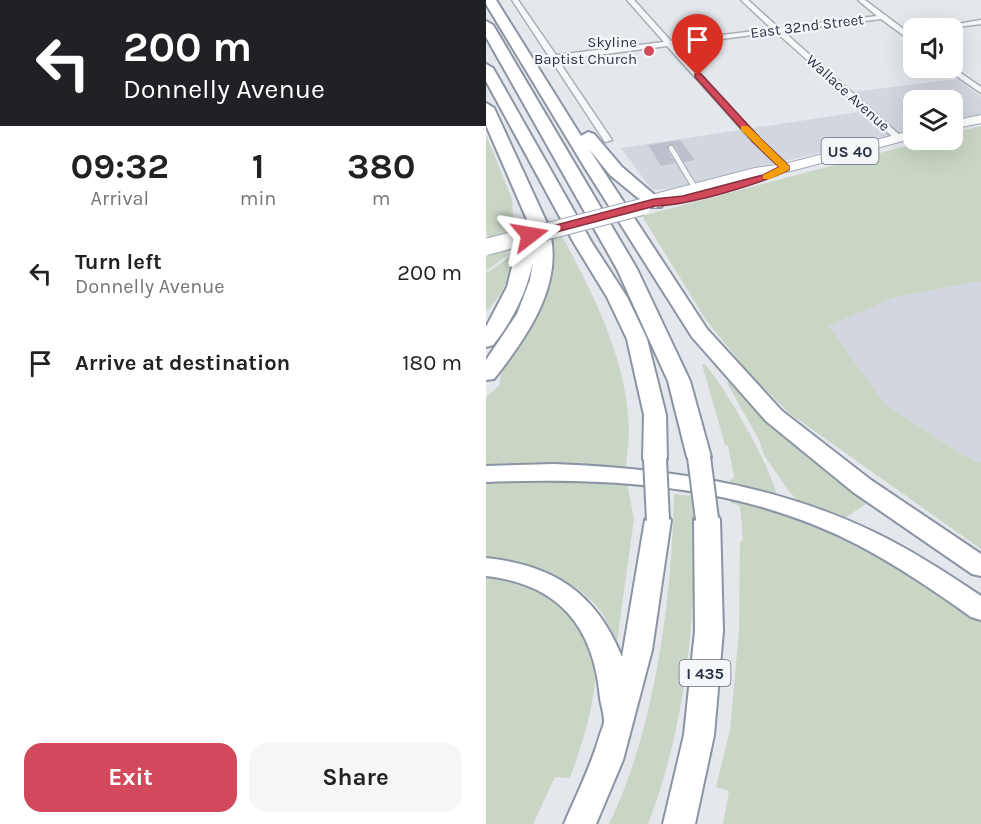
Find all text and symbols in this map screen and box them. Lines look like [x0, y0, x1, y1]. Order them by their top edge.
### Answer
street label: East 32nd Street [749, 10, 865, 42]
pin [672, 14, 723, 76]
map controls [903, 18, 963, 150]
button: sound [903, 18, 963, 78]
text: 200 m [123, 22, 252, 72]
icon: arrive [681, 23, 714, 56]
icon: left [24, 24, 102, 102]
place label: Skyline Baptist Church [534, 33, 637, 68]
marker: Skyline Baptist Church [642, 44, 656, 58]
street label: Wallace Avenue [803, 51, 893, 135]
text: Donnelly Avenue [123, 73, 325, 105]
button: layers [903, 90, 963, 150]
road number: US 40 [822, 138, 878, 164]
text: 09:32 [71, 145, 169, 187]
text: 1 [252, 145, 265, 187]
text: 380 [347, 145, 415, 187]
text: Arrival [91, 187, 149, 210]
text: min [240, 187, 276, 210]
text: m [372, 187, 391, 210]
position arrow [498, 203, 562, 267]
text: Turn left [75, 249, 162, 275]
icon: left [24, 257, 57, 290]
text: 200 m [397, 260, 462, 286]
text: Donnelly Avenue [75, 275, 225, 298]
icon: arrive [24, 347, 57, 380]
text: Arrive at destination [75, 350, 290, 376]
text: 180 m [402, 350, 462, 376]
road number: I 435 [680, 660, 730, 686]
button: Exit [24, 743, 237, 812]
button: Share [249, 743, 462, 812]

